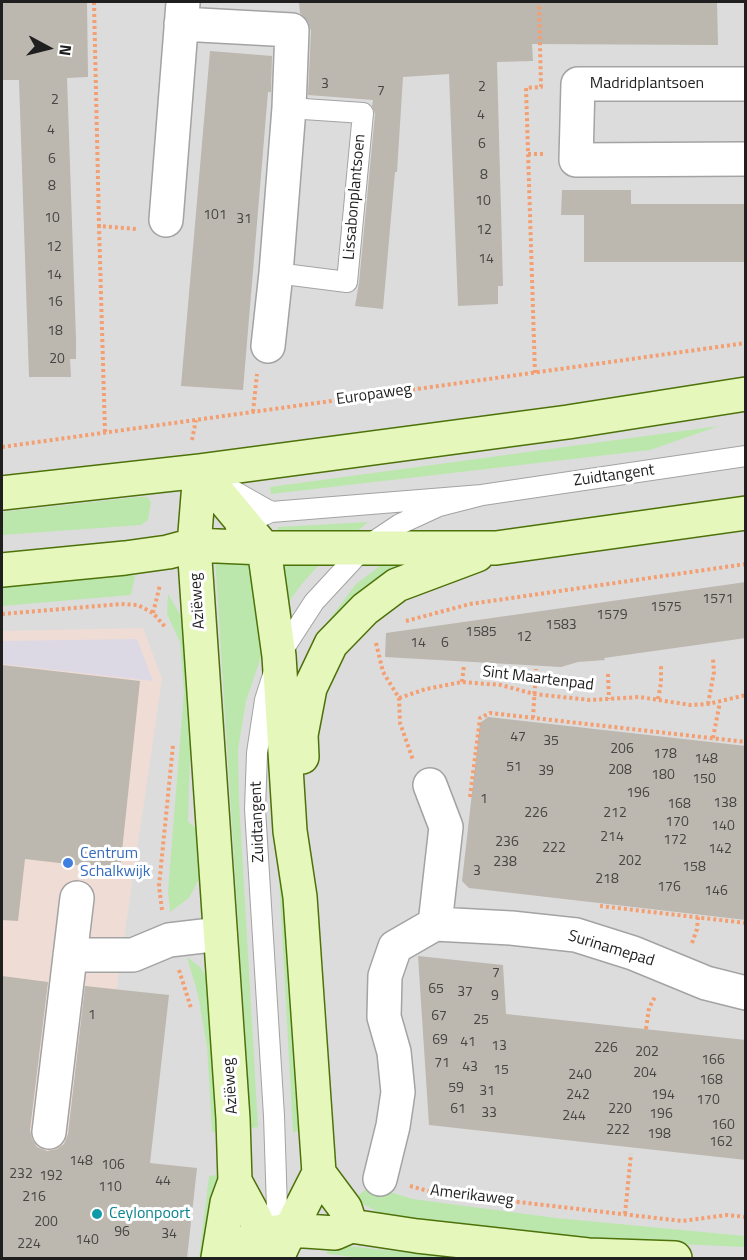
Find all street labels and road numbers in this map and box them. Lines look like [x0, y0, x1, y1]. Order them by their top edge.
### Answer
street label: Madridplantsoen [590, 74, 704, 94]
street label: Lissabonplantsoen [340, 133, 370, 261]
street label: Europaweg [335, 380, 413, 410]
street label: Zuidtangent [572, 461, 656, 491]
street label: Aziëweg [186, 572, 210, 630]
street label: Sint Maartenpad [481, 663, 595, 695]
street label: Zuidtangent [247, 781, 269, 863]
street label: Surinamepad [566, 927, 656, 971]
street label: Aziëweg [219, 1057, 243, 1115]
street label: Amerikaweg [429, 1181, 515, 1211]

